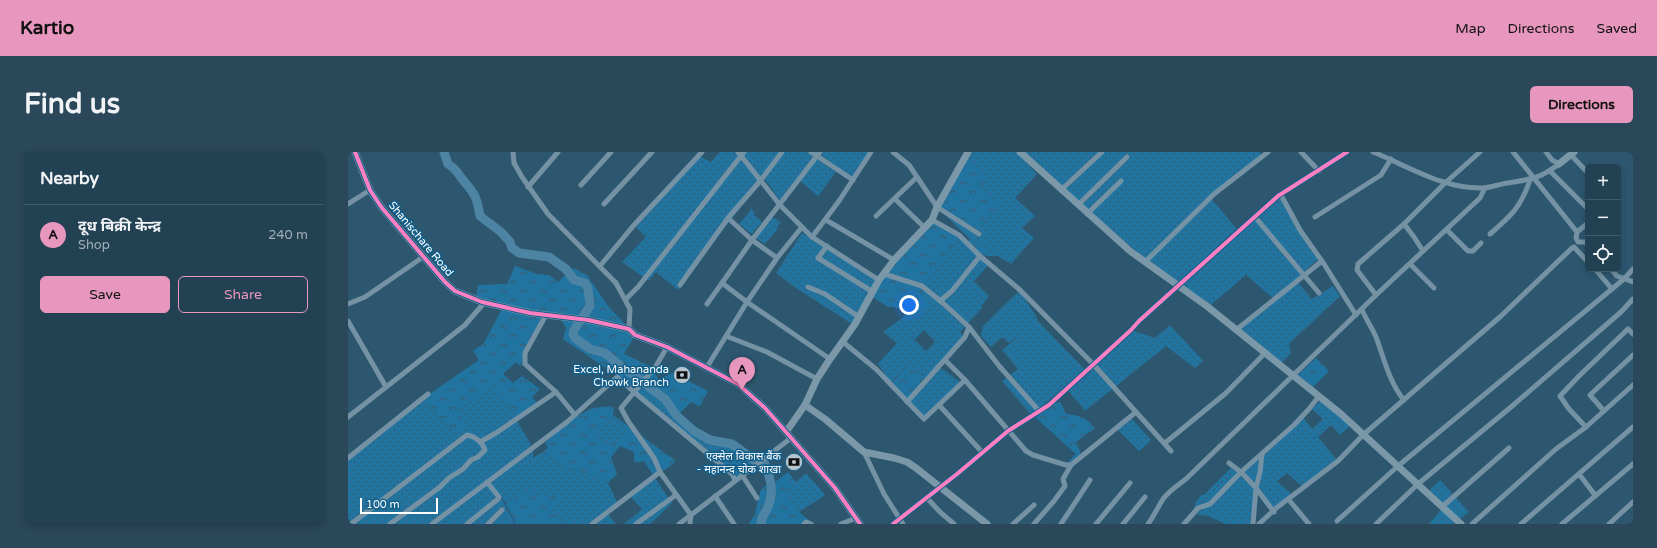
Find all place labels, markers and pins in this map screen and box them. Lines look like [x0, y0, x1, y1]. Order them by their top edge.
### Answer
pin: A [729, 357, 755, 390]
place label: Excel, Mahananda Chowk Branch [573, 363, 669, 389]
bank icon: Excel, Mahananda Chowk Branch [672, 365, 692, 385]
place label: एक्सेल विकास बैंक - महानन्द चोक शाखा [697, 450, 782, 476]
bank icon: एक्सेल विकास बैंक - महानन्द चोक शाखा [784, 452, 804, 472]

